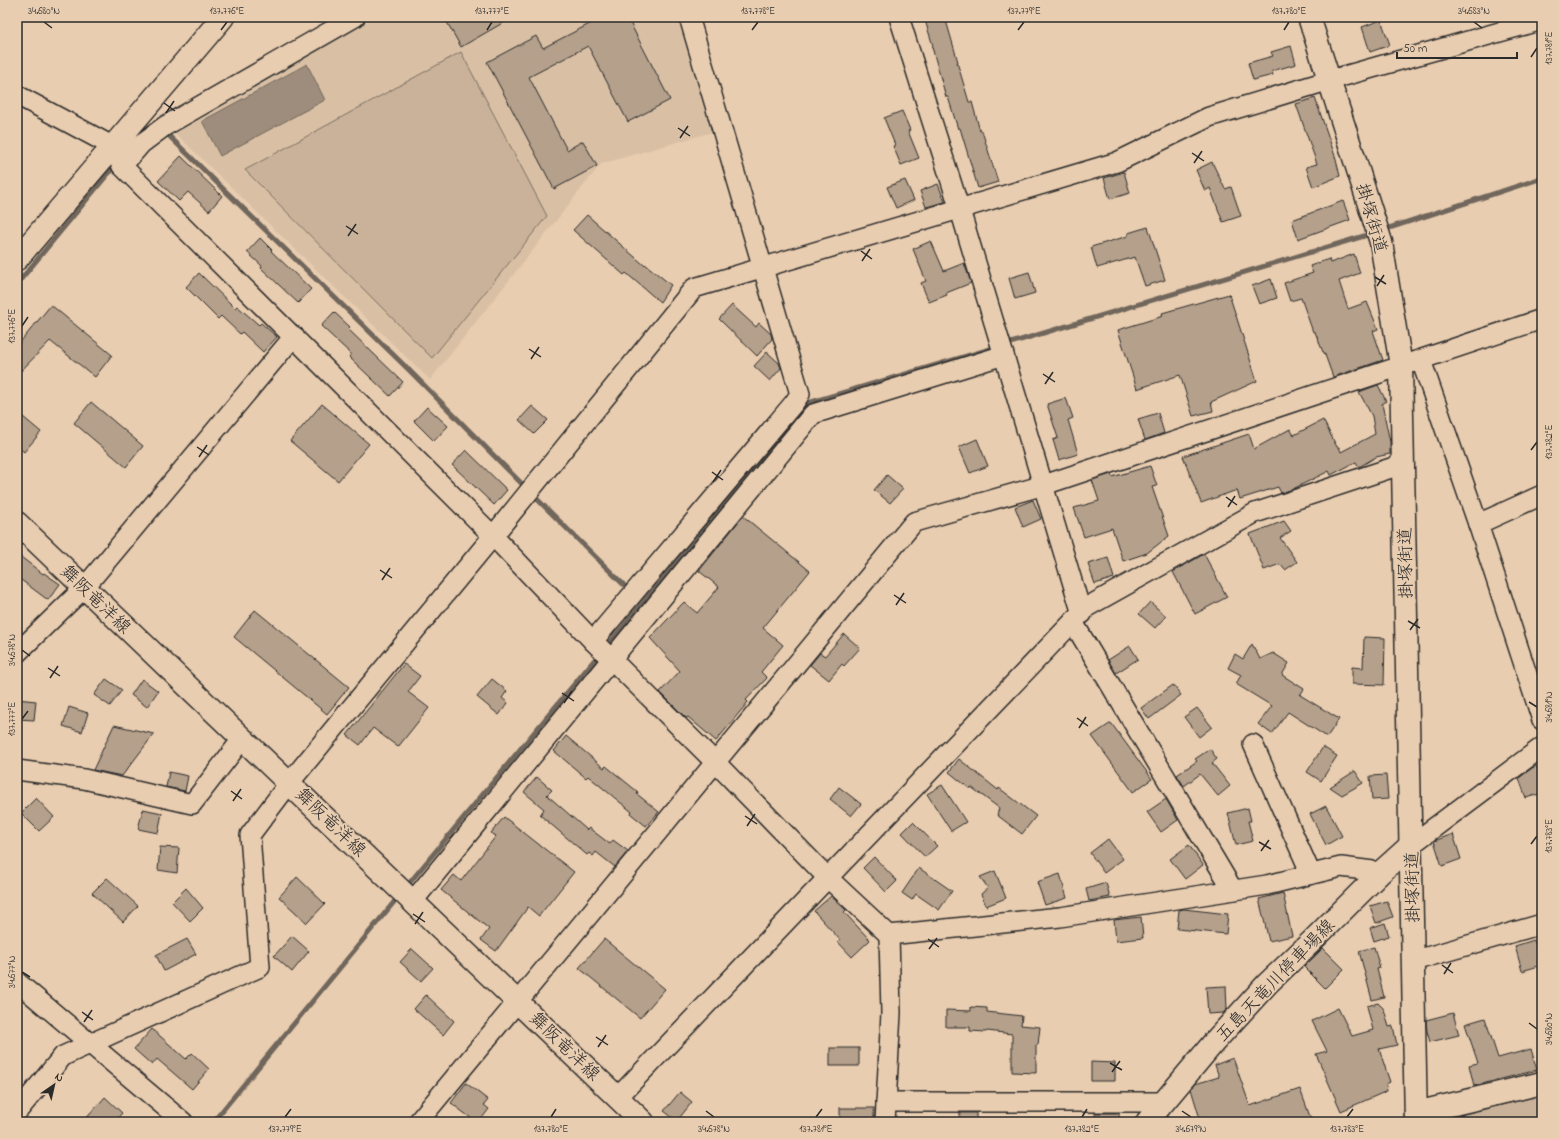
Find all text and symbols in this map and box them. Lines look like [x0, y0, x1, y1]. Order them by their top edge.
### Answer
text: 34.680°N [28, 4, 60, 19]
text: 137.776°E [210, 4, 244, 19]
text: 137.777°E [475, 4, 509, 19]
text: 137.778°E [741, 4, 775, 19]
text: 137.779°E [1007, 4, 1041, 19]
text: 137.780°E [1272, 4, 1306, 19]
text: 34.683°N [1458, 4, 1490, 19]
text: 137.781°E [1542, 31, 1557, 65]
scale bar [1397, 34, 1517, 60]
text: 50 m [1403, 40, 1427, 58]
street label: 掛塚街道 [1348, 180, 1392, 257]
text: 137.776°E [5, 309, 20, 343]
text: 137.782°E [1542, 424, 1557, 460]
street label: 掛塚街道 [1393, 527, 1421, 599]
street label: 舞阪竜洋線 [53, 560, 136, 641]
text: 34.678°N [5, 634, 20, 666]
text: 34.681°N [1542, 691, 1557, 723]
text: 137.777°E [5, 702, 20, 736]
street label: 舞阪竜洋線 [288, 783, 371, 864]
text: 137.783°E [1542, 819, 1557, 853]
street label: 掛塚街道 [1400, 851, 1428, 923]
street label: 五島天竜川停車場線 [1211, 914, 1342, 1049]
text: 34.677°N [5, 956, 20, 988]
street label: 舞阪竜洋線 [522, 1007, 605, 1088]
text: 34.680°N [1542, 1013, 1557, 1045]
north arrow [34, 1065, 74, 1105]
text: N [51, 1069, 67, 1086]
text: 137.779°E [268, 1122, 302, 1137]
text: 137.780°E [534, 1122, 568, 1137]
text: 34.678°N [698, 1122, 730, 1137]
text: 137.781°E [799, 1122, 833, 1137]
text: 137.782°E [1064, 1122, 1100, 1137]
text: 34.679°N [1175, 1122, 1207, 1137]
text: 137.783°E [1330, 1122, 1364, 1137]

